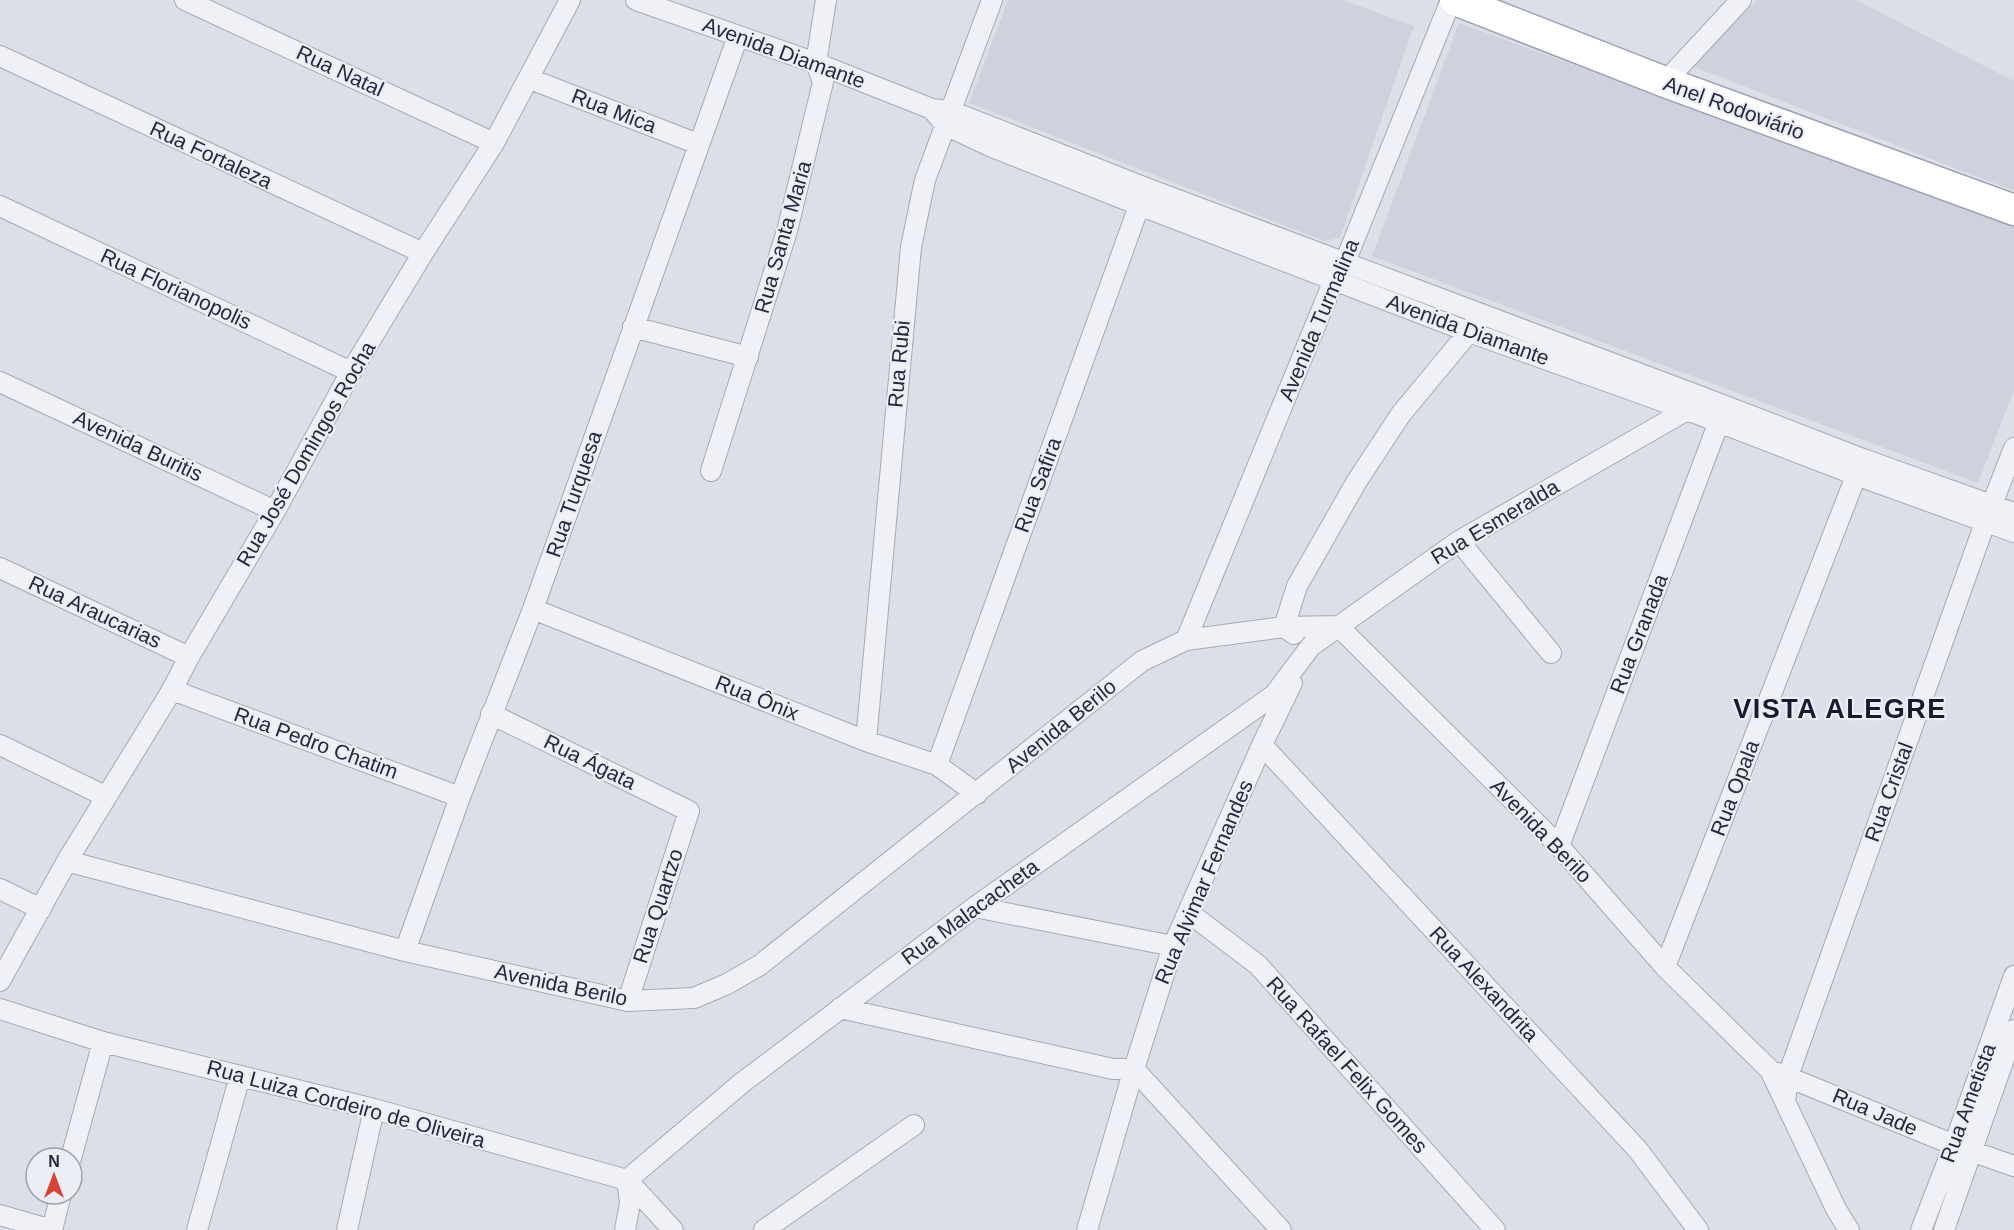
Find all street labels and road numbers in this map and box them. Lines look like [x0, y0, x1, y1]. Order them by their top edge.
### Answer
street label: Avenida Diamante [700, 12, 869, 93]
street label: Rua Natal [293, 40, 387, 101]
street label: Anel Rodoviário [1661, 71, 1808, 144]
street label: Rua Mica [569, 84, 660, 137]
street label: Rua Fortaleza [147, 116, 276, 193]
street label: Rua Santa Maria [750, 158, 815, 316]
street label: Avenida Turmalina [1274, 235, 1363, 404]
street label: Rua Florianopolis [97, 244, 255, 334]
street label: Avenida Diamante [1384, 289, 1553, 370]
street label: Rua Rubi [883, 319, 914, 409]
street label: Rua José Domingos Rocha [232, 337, 380, 570]
street label: Avenida Buritis [70, 406, 206, 485]
street label: Rua Turquesa [541, 427, 606, 560]
street label: Rua Safira [1010, 434, 1065, 535]
street label: Rua Esmeralda [1427, 474, 1563, 569]
street label: Rua Araucarias [25, 571, 165, 652]
street label: Rua Granada [1605, 571, 1672, 697]
street label: Rua Ônix [712, 670, 803, 725]
street label: Avenida Berilo [1001, 674, 1120, 777]
street label: Rua Pedro Chatim [231, 702, 401, 783]
street label: Rua Ágata [541, 729, 640, 794]
street label: Rua Opala [1706, 737, 1763, 839]
street label: Rua Cristal [1860, 739, 1917, 845]
street label: Avenida Berilo [1486, 774, 1597, 887]
street label: Rua Alvimar Fernandes [1150, 776, 1257, 987]
street label: Rua Quartzo [628, 846, 687, 966]
street label: Rua Malacacheta [897, 854, 1043, 969]
street label: Rua Alexandrita [1425, 922, 1544, 1046]
street label: Avenida Berilo [493, 959, 630, 1010]
street label: Rua Rafael Felix Gomes [1262, 972, 1432, 1157]
street label: Rua Ametista [1935, 1040, 2000, 1165]
street label: Rua Luiza Cordeiro de Oliveira [204, 1055, 488, 1152]
street label: Rua Jade [1829, 1083, 1921, 1140]

